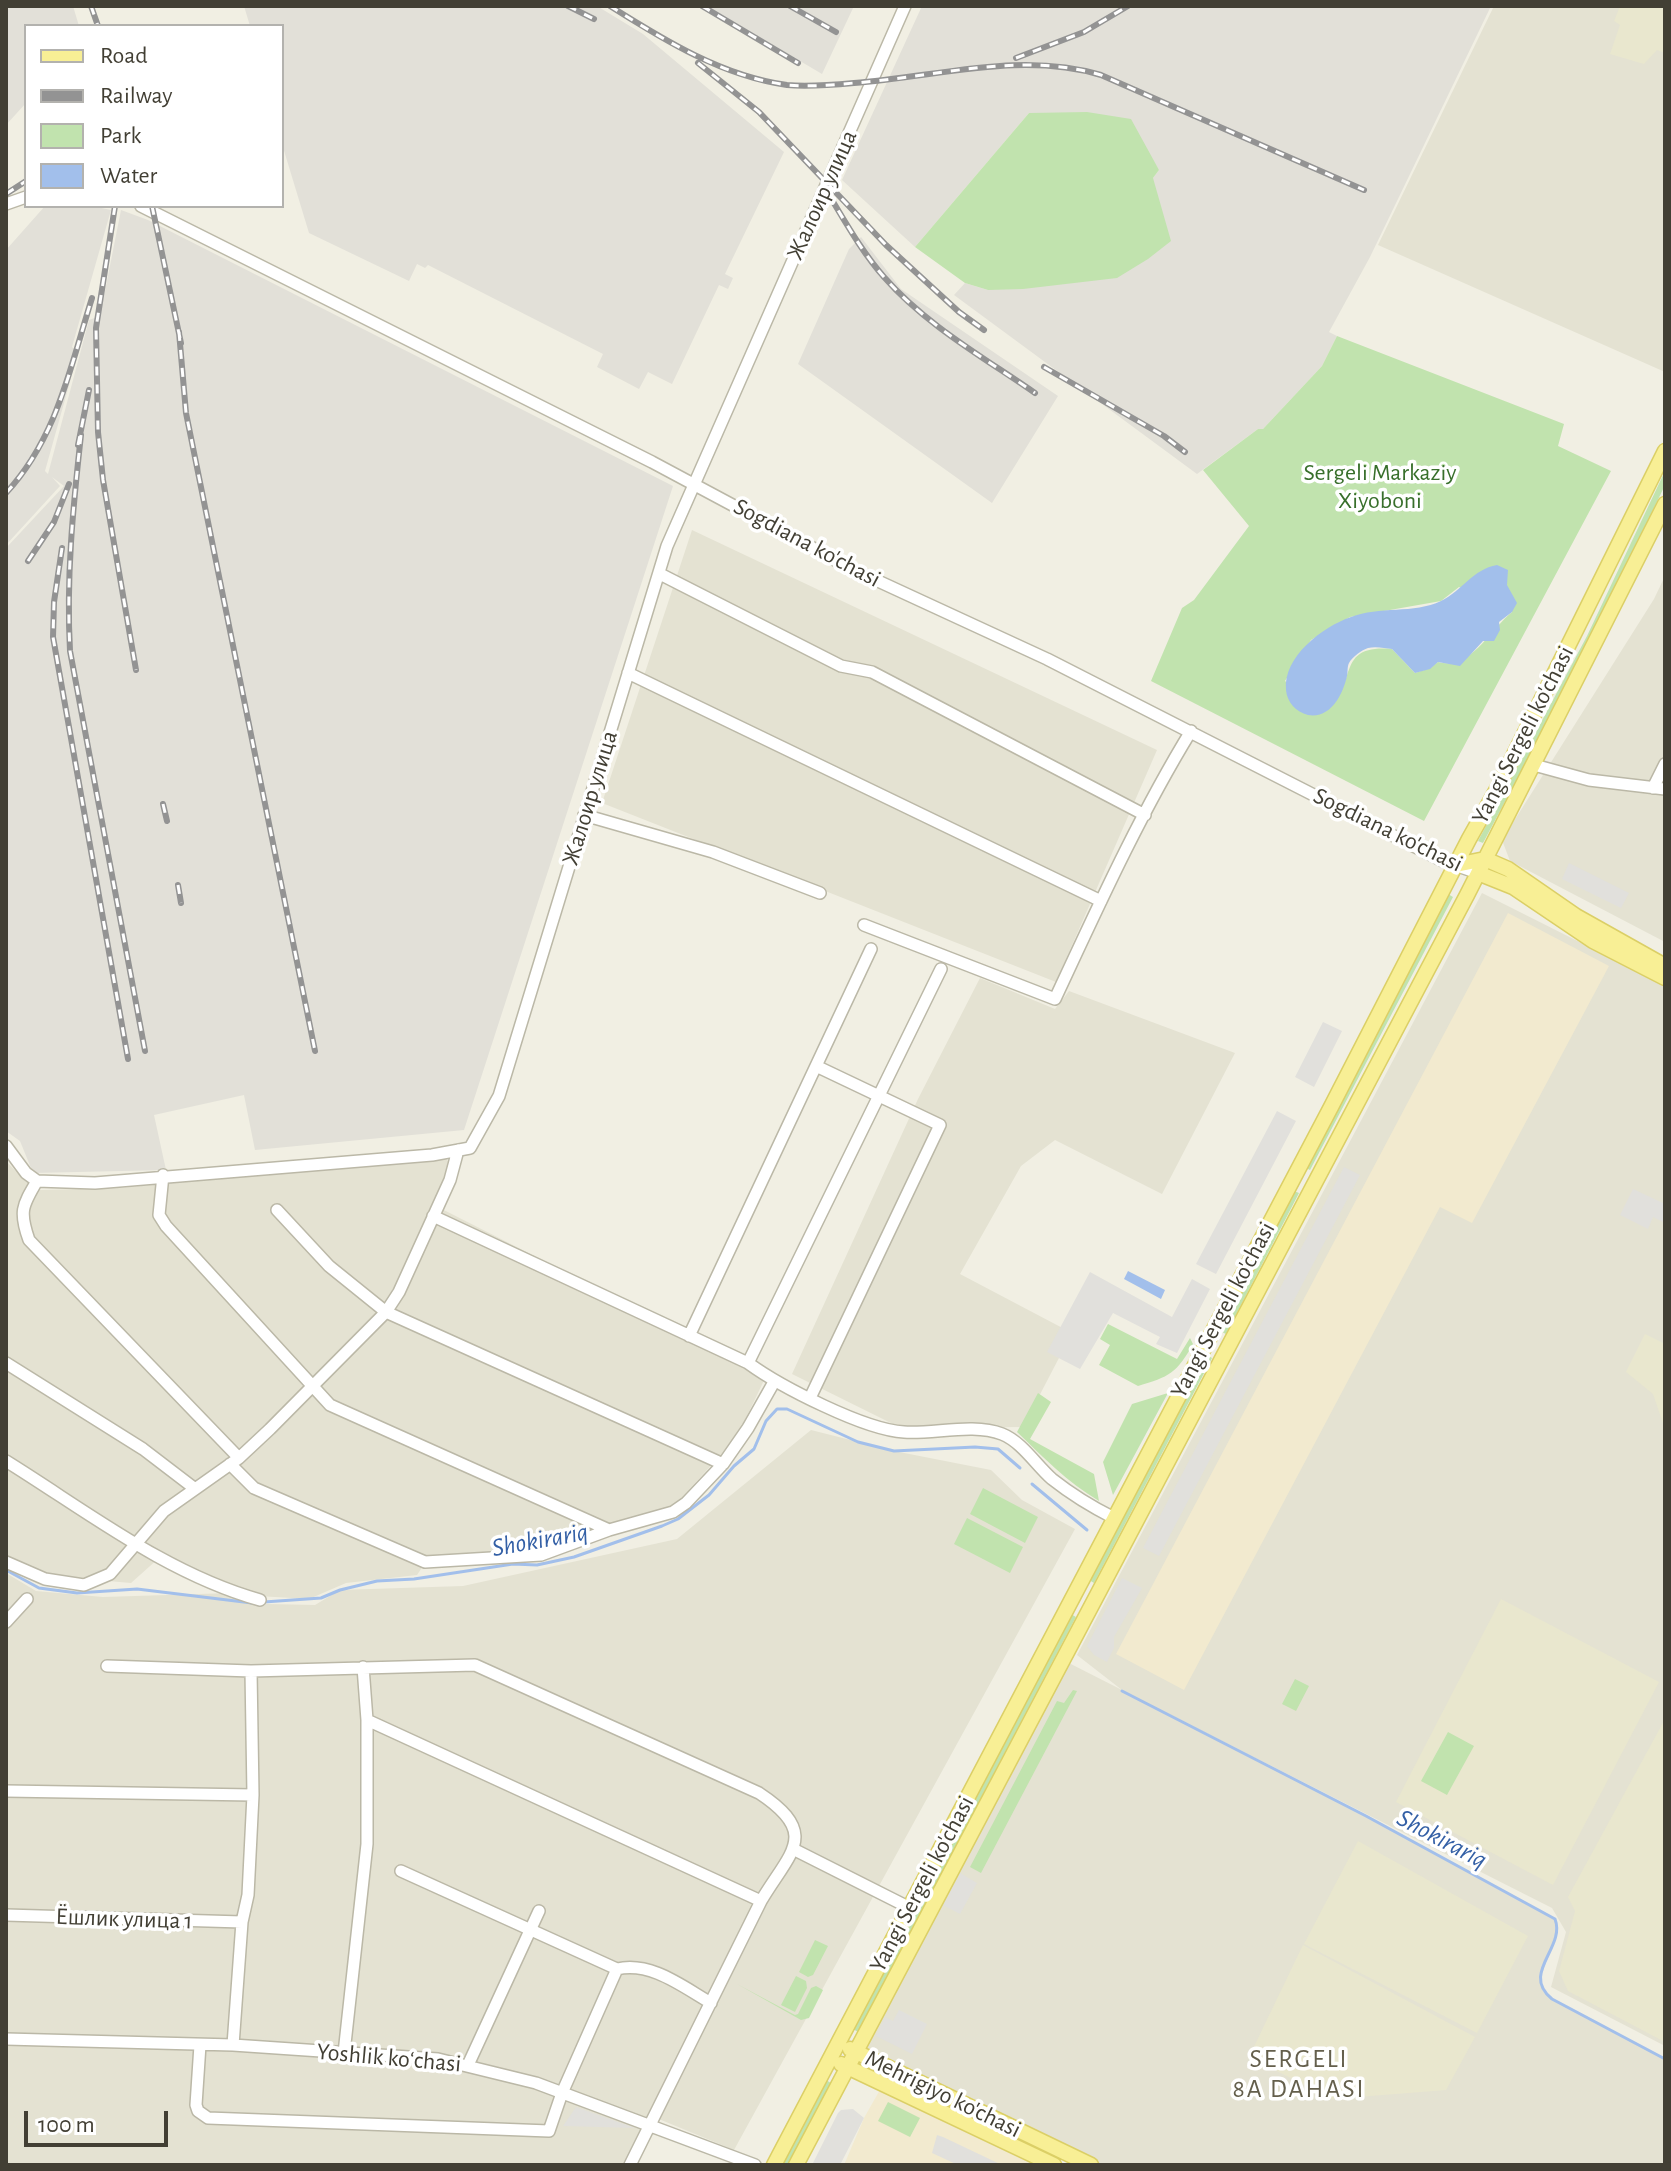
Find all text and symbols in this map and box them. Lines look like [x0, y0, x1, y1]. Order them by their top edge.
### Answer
legend [24, 24, 284, 208]
text: Road [100, 44, 148, 68]
text: Railway [100, 84, 172, 108]
text: Park [100, 124, 141, 148]
street label: Жалоир улица [781, 126, 863, 264]
text: Water [100, 164, 157, 188]
park label: Sergeli Markaziy Xiyoboni [1304, 459, 1456, 515]
street label: Sogdiana ko'chasi [729, 492, 885, 594]
street label: Yangi Sergeli ko'chasi [1466, 641, 1580, 829]
street label: Жалоир улица [556, 727, 624, 869]
street label: Sogdiana ko'chasi [1309, 781, 1467, 879]
street label: Yangi Sergeli ko'chasi [1164, 1217, 1282, 1403]
water label: Shokirariq [489, 1516, 591, 1564]
street label: Yangi Sergeli ko'chasi [863, 1791, 981, 1977]
water label: Shokirariq [1392, 1802, 1492, 1876]
street label: Ёшлик улица 1 [55, 1902, 193, 1936]
street label: Yoshlik koʻchasi [316, 2037, 462, 2079]
district label: SERGELI 8A DAHASI [1232, 2043, 1366, 2104]
street label: Mehrigiyo ko'chasi [860, 2044, 1026, 2144]
scale bar [28, 2095, 172, 2145]
text: 100 m [38, 2113, 95, 2137]

